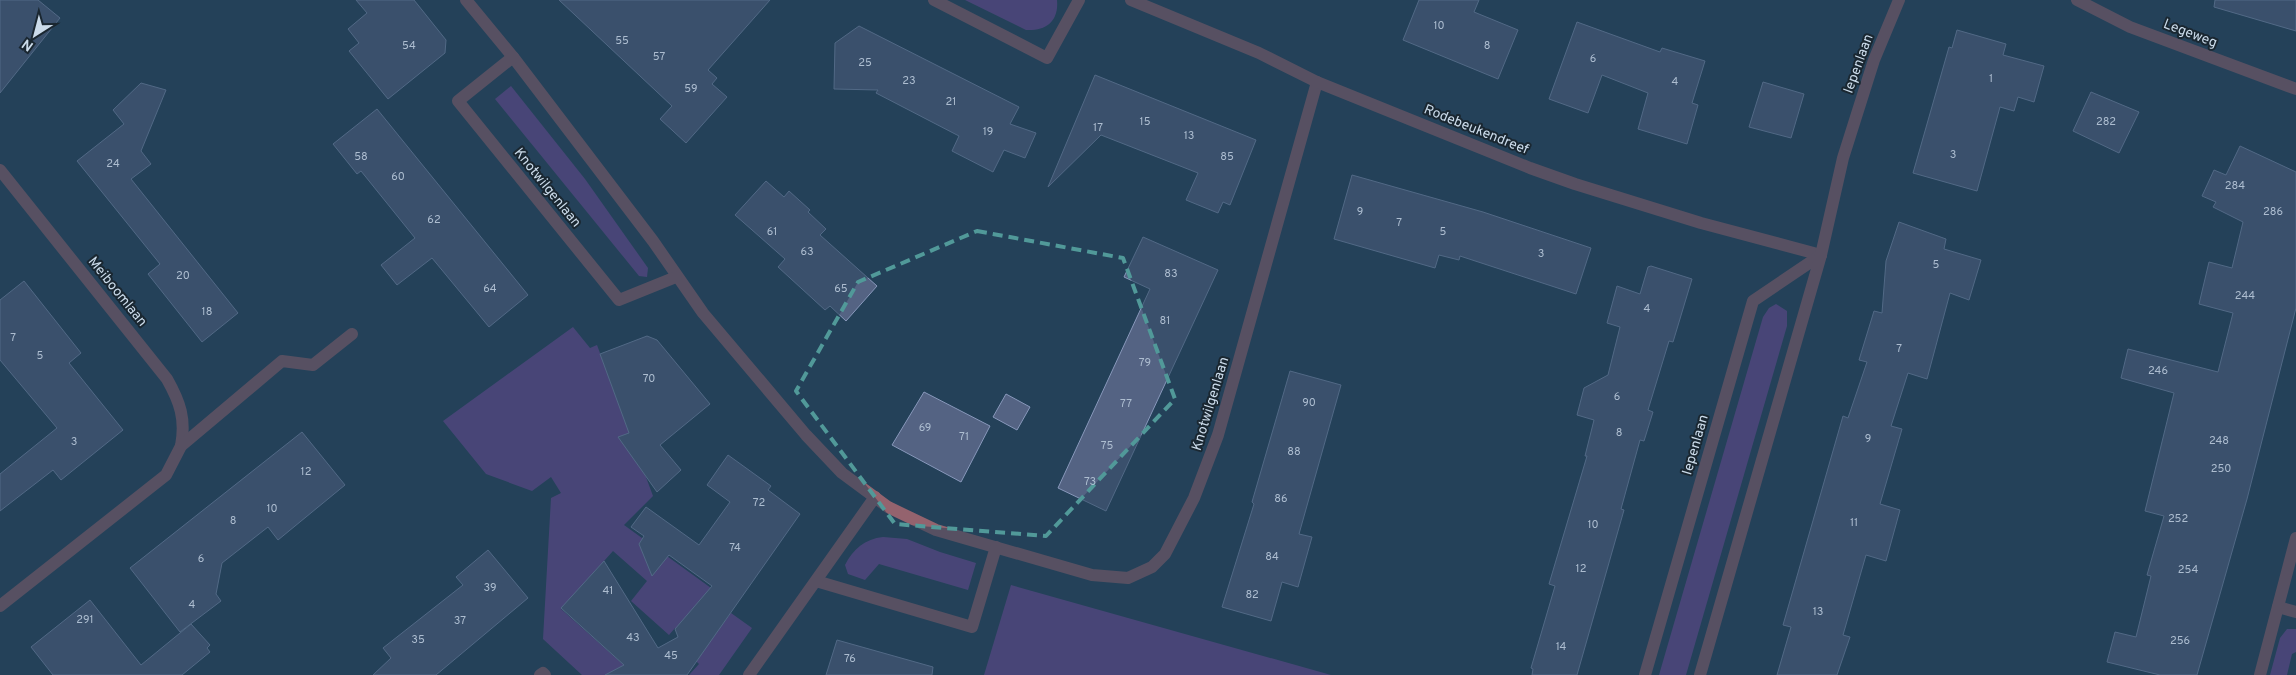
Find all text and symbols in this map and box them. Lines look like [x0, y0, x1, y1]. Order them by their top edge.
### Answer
north arrow [10, 10, 60, 60]
street label: Legeweg [2161, 16, 2219, 52]
house number: 10 [1433, 19, 1445, 33]
street label: Iepenlaan [1840, 32, 1878, 96]
text: N [19, 34, 37, 54]
house number: 55 [615, 34, 629, 48]
house number: 54 [402, 39, 416, 53]
house number: 8 [1484, 39, 1490, 53]
house number: 57 [653, 50, 665, 64]
house number: 6 [1590, 52, 1596, 66]
house number: 25 [858, 56, 872, 70]
house number: 1 [1989, 72, 1993, 86]
house number: 23 [902, 74, 916, 88]
house number: 4 [1672, 75, 1679, 89]
house number: 59 [684, 82, 698, 96]
house number: 21 [946, 95, 956, 109]
street label: Rodebeukendreef [1421, 101, 1531, 159]
house number: 15 [1140, 115, 1151, 129]
house number: 282 [2096, 115, 2116, 129]
house number: 17 [1093, 121, 1103, 135]
house number: 19 [983, 125, 993, 139]
house number: 13 [1184, 129, 1194, 143]
street label: Knotwilgenlaan [510, 145, 584, 231]
house number: 3 [1950, 148, 1956, 162]
house number: 58 [354, 150, 368, 164]
house number: 85 [1220, 150, 1234, 164]
house number: 24 [106, 157, 120, 171]
house number: 60 [391, 170, 405, 184]
house number: 284 [2225, 179, 2245, 193]
house number: 9 [1357, 205, 1363, 219]
house number: 286 [2263, 205, 2283, 219]
house number: 62 [427, 213, 441, 227]
house number: 7 [1396, 216, 1402, 230]
house number: 61 [767, 225, 777, 239]
house number: 5 [1440, 225, 1447, 239]
house number: 63 [800, 245, 814, 259]
house number: 3 [1538, 247, 1544, 261]
street label: Meiboomlaan [84, 254, 150, 330]
house number: 5 [1933, 258, 1940, 272]
house number: 83 [1164, 267, 1178, 281]
house number: 20 [176, 269, 190, 283]
house number: 64 [483, 282, 497, 296]
house number: 65 [834, 282, 848, 296]
house number: 244 [2235, 289, 2255, 303]
house number: 4 [1644, 302, 1651, 316]
house number: 18 [202, 305, 212, 319]
house number: 81 [1160, 314, 1170, 328]
house number: 7 [10, 331, 16, 345]
house number: 7 [1896, 342, 1902, 356]
house number: 5 [37, 349, 44, 363]
street label: Knotwilgenlaan [1189, 355, 1233, 453]
house number: 79 [1139, 356, 1151, 370]
house number: 246 [2148, 364, 2168, 378]
house number: 70 [643, 372, 655, 386]
house number: 6 [1614, 390, 1620, 404]
house number: 90 [1302, 396, 1316, 410]
house number: 77 [1120, 397, 1132, 411]
street label: Iepenlaan [1679, 413, 1713, 477]
house number: 69 [919, 421, 931, 435]
house number: 8 [1616, 426, 1622, 440]
house number: 71 [959, 430, 969, 444]
house number: 9 [1865, 432, 1871, 446]
house number: 248 [2209, 434, 2229, 448]
house number: 3 [71, 435, 77, 449]
house number: 75 [1101, 439, 1113, 453]
house number: 88 [1287, 445, 1301, 459]
house number: 250 [2211, 462, 2231, 476]
house number: 12 [301, 465, 311, 479]
house number: 73 [1084, 475, 1096, 489]
house number: 86 [1274, 492, 1288, 506]
house number: 72 [753, 496, 765, 510]
house number: 10 [266, 502, 278, 516]
house number: 252 [2168, 512, 2188, 526]
house number: 8 [230, 514, 236, 528]
house number: 11 [1850, 516, 1858, 530]
house number: 10 [1587, 518, 1599, 532]
house number: 74 [729, 541, 741, 555]
house number: 84 [1265, 550, 1279, 564]
house number: 6 [198, 552, 204, 566]
house number: 12 [1576, 562, 1586, 576]
house number: 254 [2178, 563, 2198, 577]
house number: 39 [484, 581, 496, 595]
house number: 41 [603, 584, 613, 598]
house number: 82 [1245, 588, 1259, 602]
house number: 4 [189, 598, 196, 612]
house number: 13 [1813, 605, 1823, 619]
house number: 291 [76, 613, 94, 627]
house number: 37 [454, 614, 466, 628]
house number: 43 [626, 631, 640, 645]
house number: 35 [411, 633, 425, 647]
house number: 256 [2170, 634, 2190, 648]
house number: 14 [1556, 640, 1567, 654]
house number: 45 [664, 649, 678, 663]
house number: 76 [844, 652, 856, 666]

